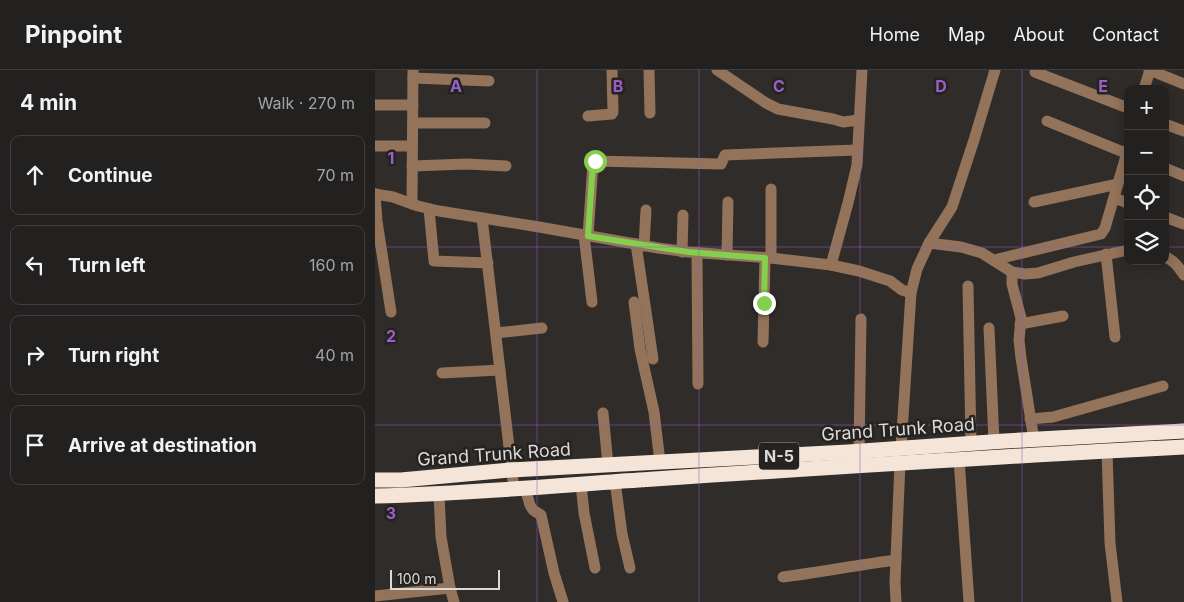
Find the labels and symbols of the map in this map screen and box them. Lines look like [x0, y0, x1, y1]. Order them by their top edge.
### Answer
text: A [450, 76, 462, 96]
text: B [613, 76, 623, 96]
text: C [773, 76, 785, 96]
text: D [935, 76, 947, 96]
text: E [1098, 76, 1108, 96]
text: 1 [388, 148, 394, 168]
route start [584, 150, 607, 173]
route end [753, 292, 776, 315]
text: 2 [386, 326, 396, 346]
street label: Grand Trunk Road [820, 413, 976, 445]
street label: Grand Trunk Road [416, 438, 572, 470]
road number: N-5 [759, 442, 799, 470]
text: 3 [386, 503, 396, 523]
scale bar [390, 567, 500, 590]

